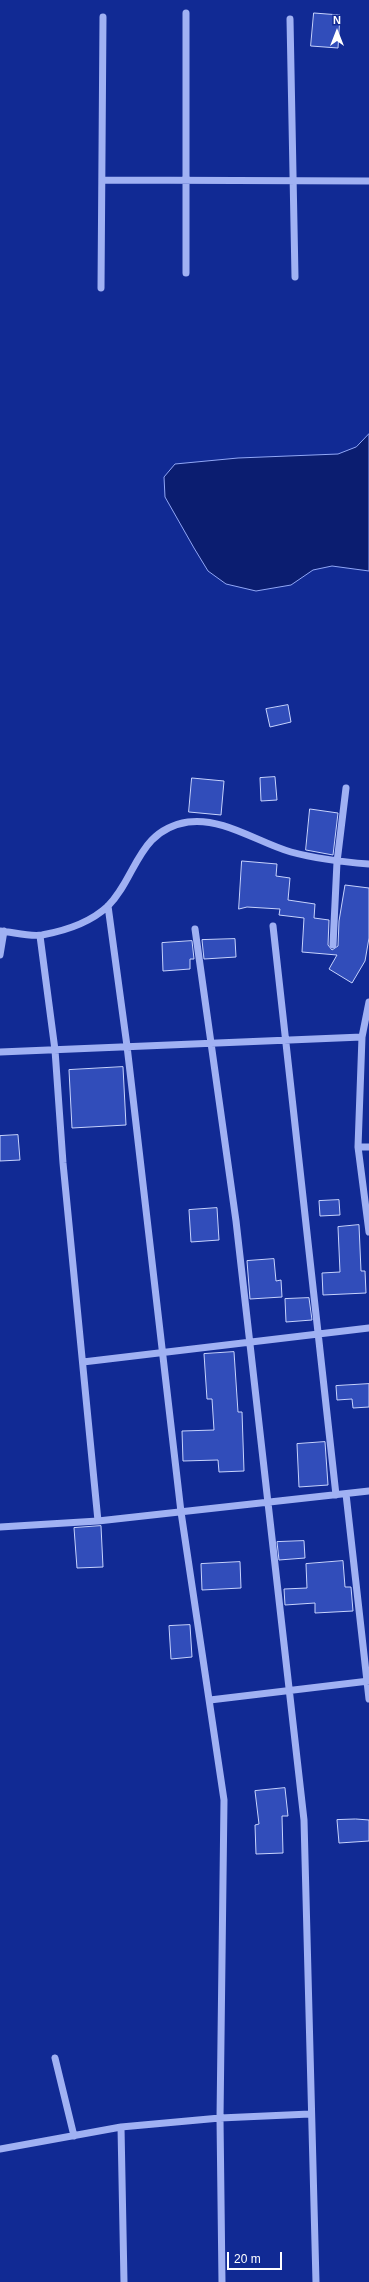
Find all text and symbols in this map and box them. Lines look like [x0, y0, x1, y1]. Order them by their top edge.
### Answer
north arrow [317, 12, 357, 52]
text: N [333, 14, 341, 26]
scale bar [229, 2244, 284, 2270]
text: 20 m [234, 2252, 261, 2266]

